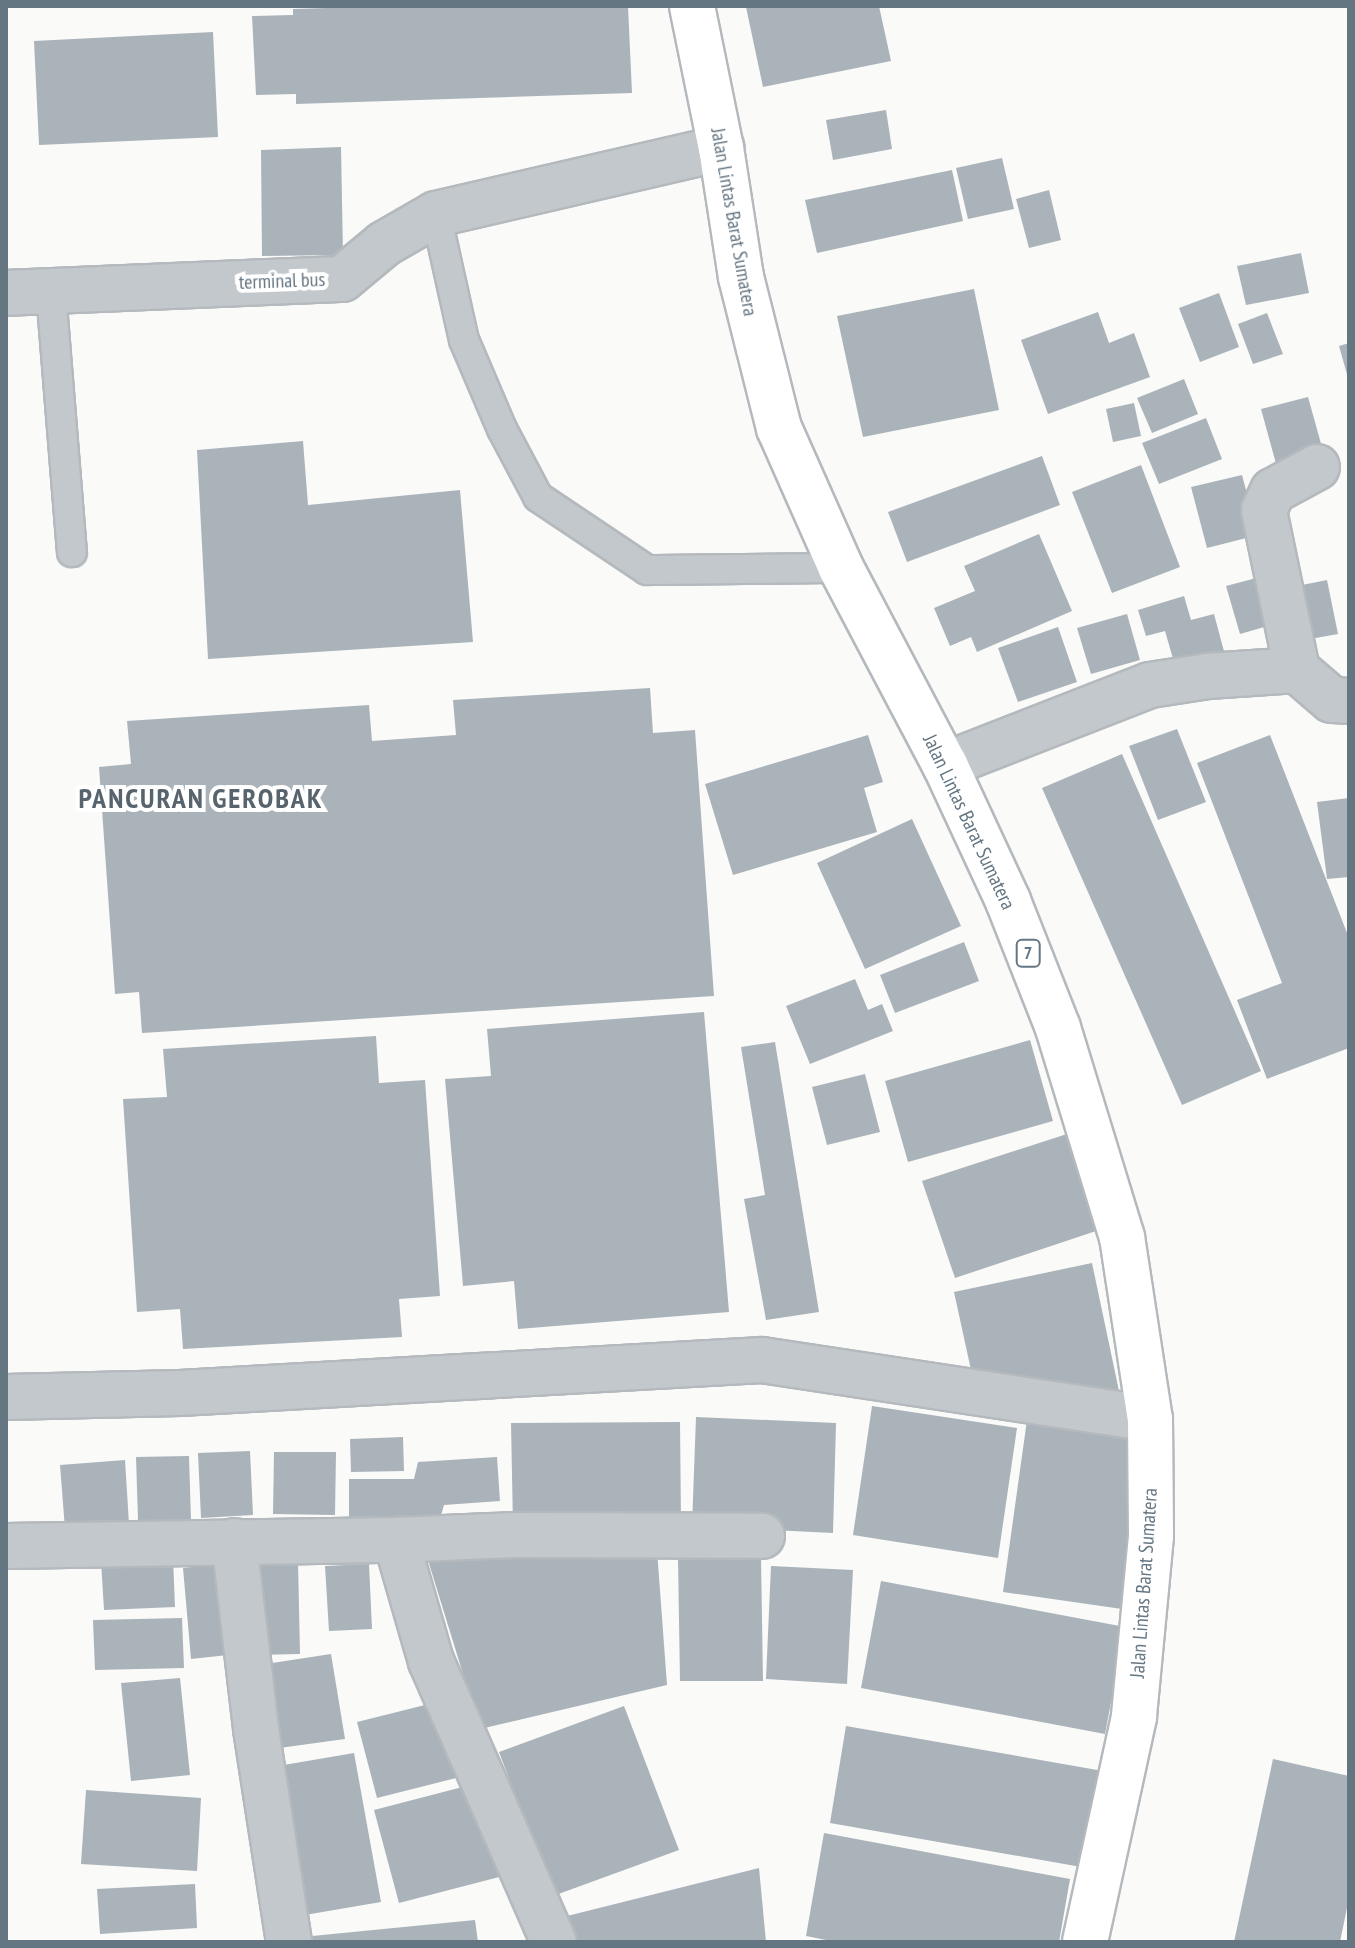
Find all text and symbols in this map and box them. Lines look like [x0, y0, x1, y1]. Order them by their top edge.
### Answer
street label: Jalan Lintas Barat Sumatera [706, 126, 762, 318]
street label: terminal bus [238, 268, 326, 294]
street label: Jalan Lintas Barat Sumatera [918, 731, 1020, 913]
district label: PANCURAN GEROBAK [78, 781, 324, 815]
road number: 7 [1014, 939, 1042, 967]
street label: Jalan Lintas Barat Sumatera [1125, 1487, 1163, 1679]

